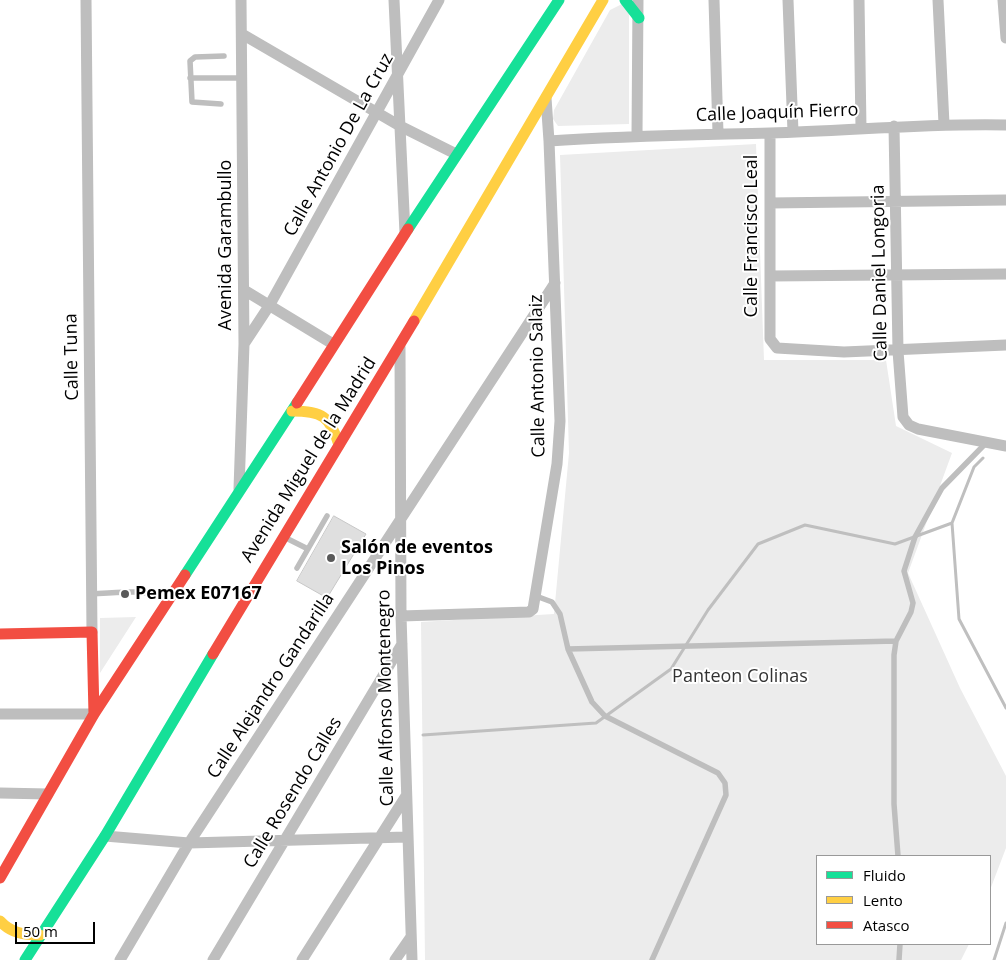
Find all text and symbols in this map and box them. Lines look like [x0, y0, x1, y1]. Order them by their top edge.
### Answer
street label: Calle Antonio De La Cruz [280, 50, 398, 240]
street label: Calle Joaquín Fierro [695, 99, 859, 127]
street label: Calle Francisco Leal [741, 155, 763, 317]
street label: Avenida Garambullo [215, 160, 237, 330]
street label: Calle Daniel Longoria [868, 184, 892, 362]
street label: Calle Antonio Salaiz [526, 294, 550, 458]
street label: Calle Tuna [60, 313, 84, 401]
street label: Avenida Miguel de la Madrid [237, 353, 381, 567]
place label: Salón de eventos Los Pinos [341, 537, 493, 580]
marker: Salón de eventos Los Pinos [325, 552, 337, 564]
place label: Pemex E07167 [135, 583, 262, 605]
marker: Pemex E07167 [119, 588, 131, 600]
street label: Calle Alejandro Gandarilla [203, 589, 339, 783]
street label: Calle Alfonso Montenegro [373, 589, 399, 807]
park label: Panteon Colinas [672, 666, 808, 688]
street label: Calle Rosendo Calles [239, 714, 347, 872]
legend [816, 855, 991, 945]
text: Fluido [863, 865, 906, 885]
text: Lento [863, 890, 903, 910]
scale bar [18, 912, 98, 944]
text: Atasco [863, 915, 910, 935]
text: 50 m [23, 921, 58, 941]

